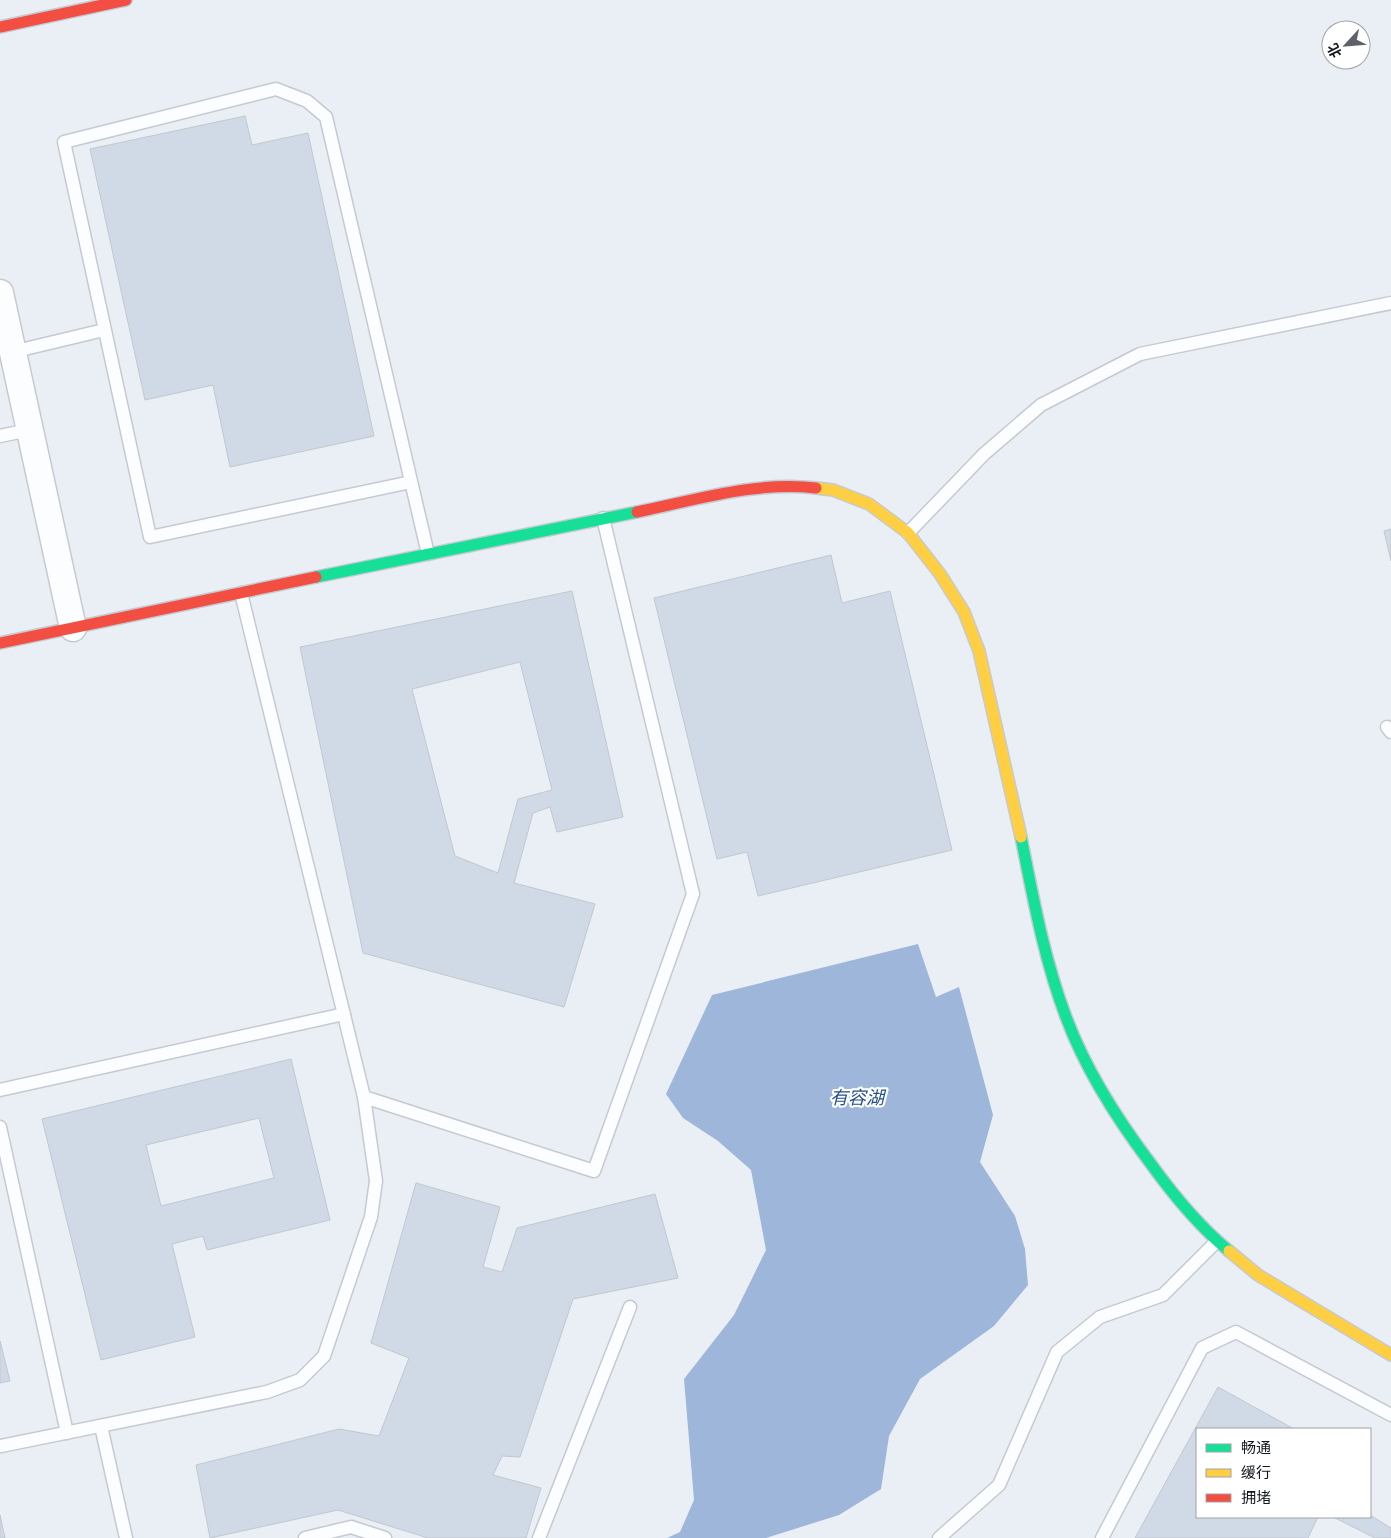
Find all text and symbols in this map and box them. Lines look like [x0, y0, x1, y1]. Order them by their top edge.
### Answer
north arrow [1321, 20, 1371, 70]
text: 北 [1324, 41, 1345, 60]
water label: 有容湖 [830, 1088, 887, 1108]
legend [1196, 1428, 1371, 1518]
text: 畅通 [1241, 1439, 1271, 1456]
text: 缓行 [1241, 1464, 1271, 1481]
text: 拥堵 [1241, 1489, 1271, 1506]

